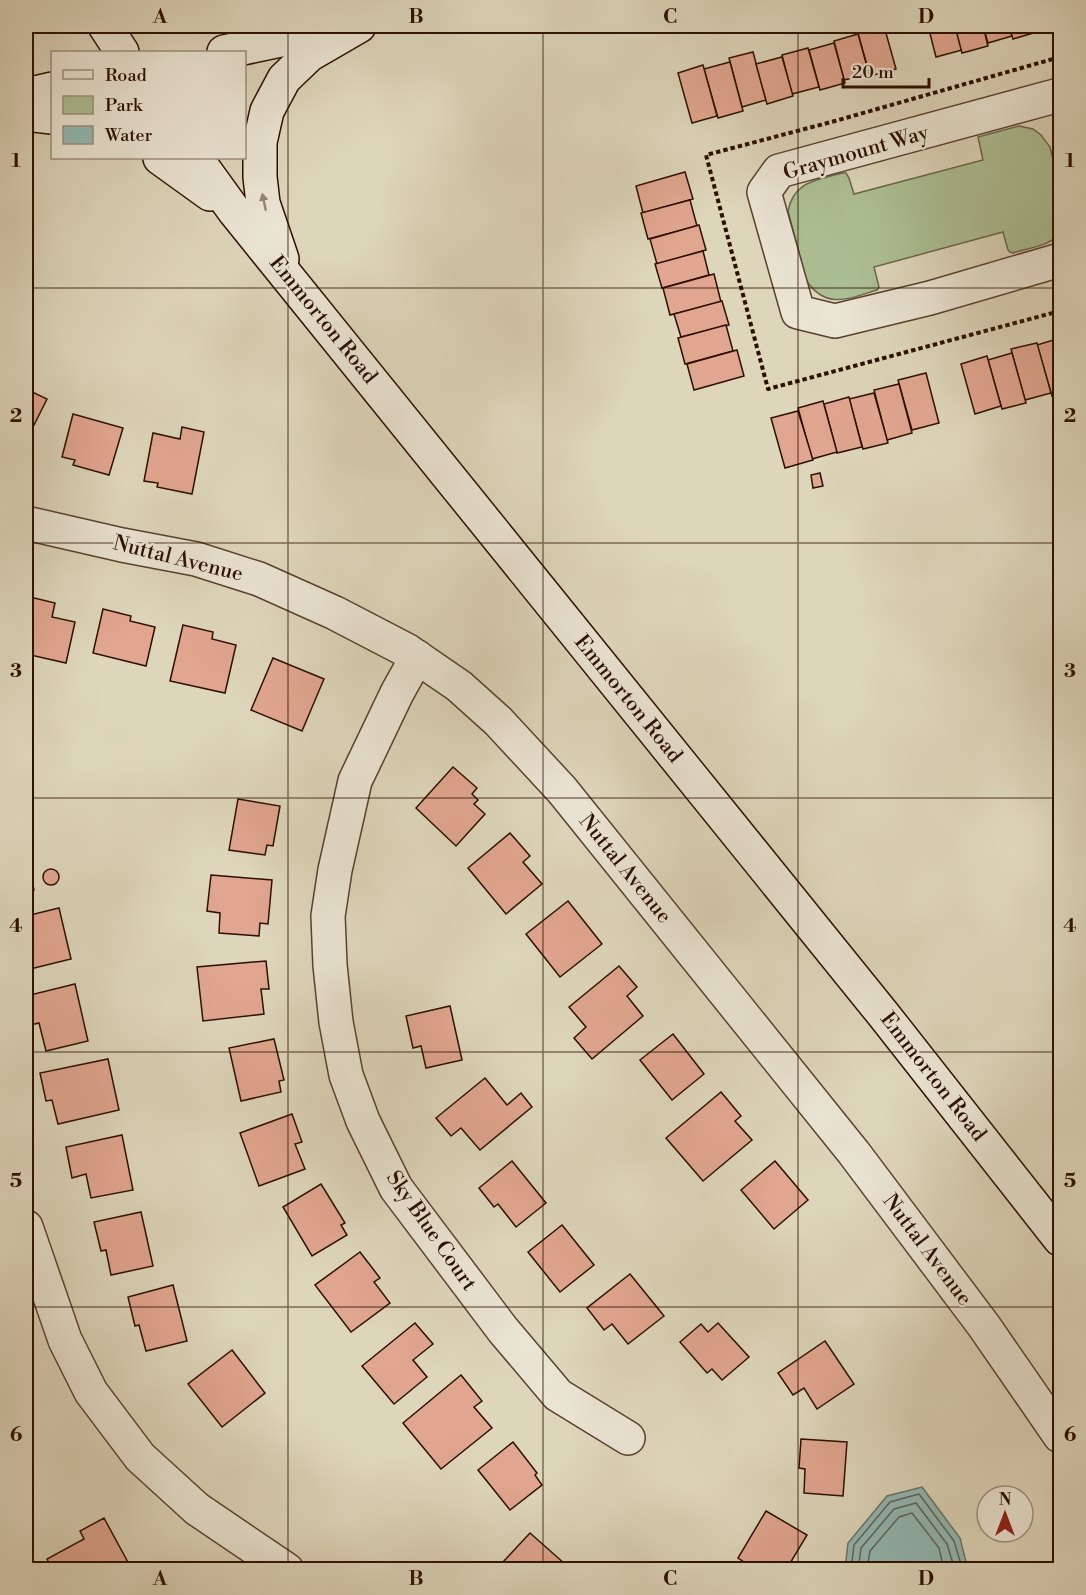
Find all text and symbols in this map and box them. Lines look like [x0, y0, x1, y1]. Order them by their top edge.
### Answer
text: A [152, 5, 168, 30]
text: B [408, 5, 424, 30]
text: C [663, 5, 677, 30]
text: D [918, 5, 934, 30]
legend [51, 51, 246, 159]
scale bar [843, 51, 928, 89]
text: 20 m [852, 61, 894, 84]
text: Road [105, 64, 148, 87]
text: Park [105, 94, 144, 117]
street label: Graymount Way [780, 120, 932, 186]
text: Water [104, 124, 153, 147]
text: 1 [11, 149, 21, 174]
text: 1 [1065, 149, 1075, 174]
one-way arrow [259, 193, 268, 212]
street label: Emmorton Road [263, 251, 383, 389]
text: 2 [10, 404, 22, 429]
text: 2 [1064, 404, 1076, 429]
street label: Nuttal Avenue [110, 530, 246, 588]
street label: Emmorton Road [568, 630, 688, 768]
text: 3 [10, 659, 22, 684]
text: 3 [1064, 659, 1076, 684]
street label: Nuttal Avenue [573, 809, 677, 929]
text: 4 [9, 914, 23, 939]
text: 4 [1063, 914, 1077, 939]
street label: Emmorton Road [874, 1007, 992, 1147]
street label: Sky Blue Court [380, 1166, 482, 1296]
text: 5 [10, 1169, 22, 1194]
text: 5 [1064, 1169, 1076, 1194]
street label: Nuttal Avenue [877, 1189, 977, 1311]
text: 6 [10, 1423, 23, 1448]
text: 6 [1064, 1423, 1077, 1448]
north arrow [975, 1484, 1035, 1544]
text: N [999, 1490, 1012, 1510]
text: A [152, 1567, 168, 1592]
text: B [408, 1567, 424, 1592]
text: C [663, 1567, 677, 1592]
text: D [918, 1567, 934, 1592]

